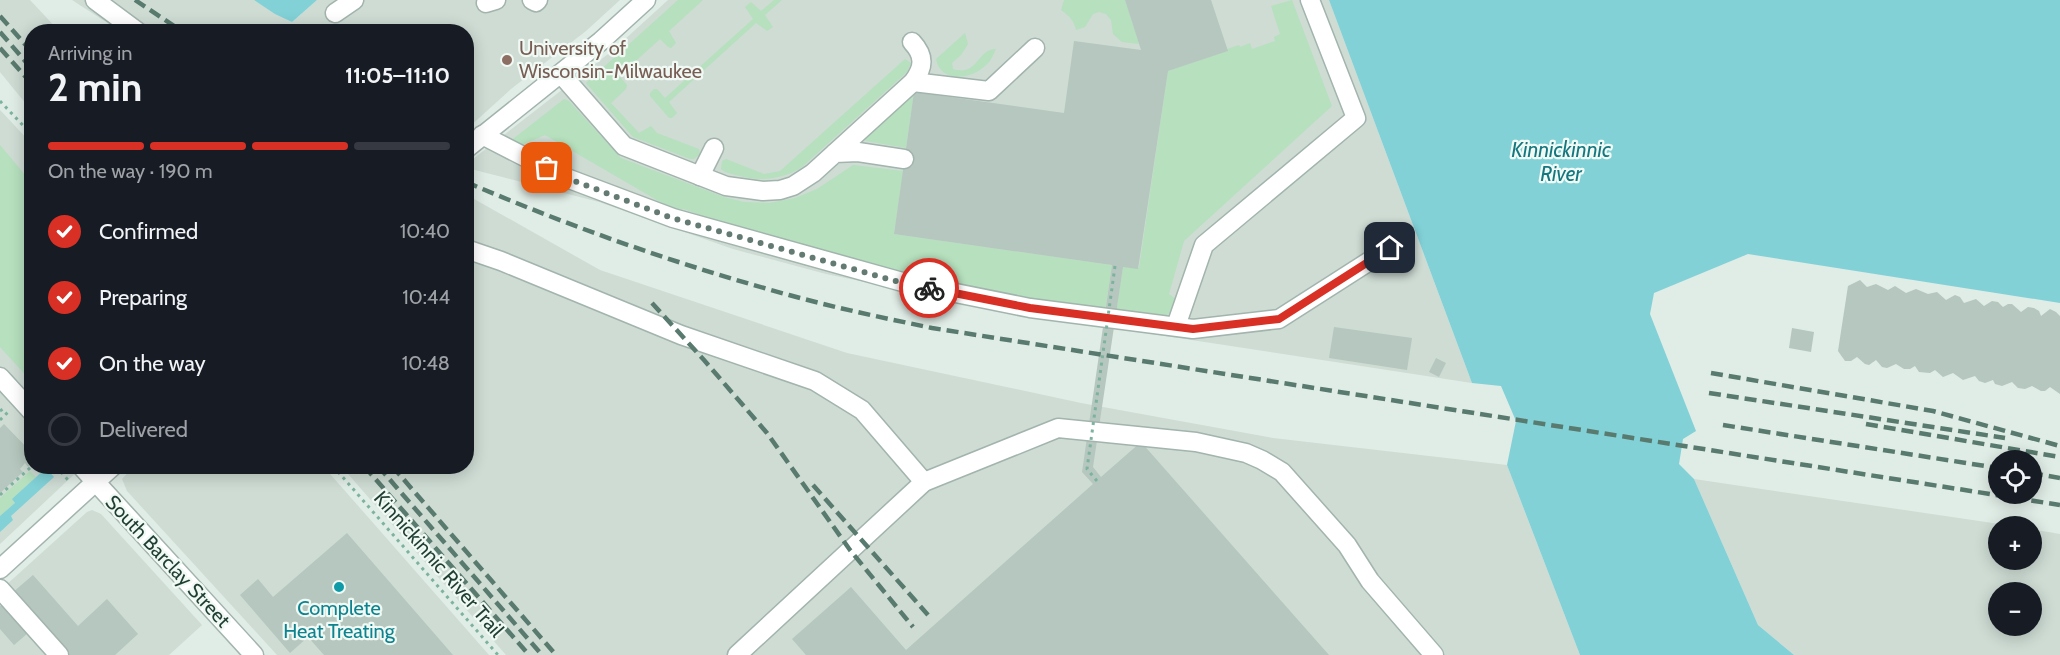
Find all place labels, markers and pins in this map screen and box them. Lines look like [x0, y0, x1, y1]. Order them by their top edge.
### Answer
place label: University of Wisconsin-Milwaukee [519, 36, 702, 83]
marker: University of Wisconsin-Milwaukee [500, 53, 514, 67]
pin [521, 142, 572, 193]
pin [1364, 222, 1415, 273]
marker: Complete Heat Treating [332, 580, 346, 594]
place label: Complete Heat Treating [283, 596, 396, 643]

